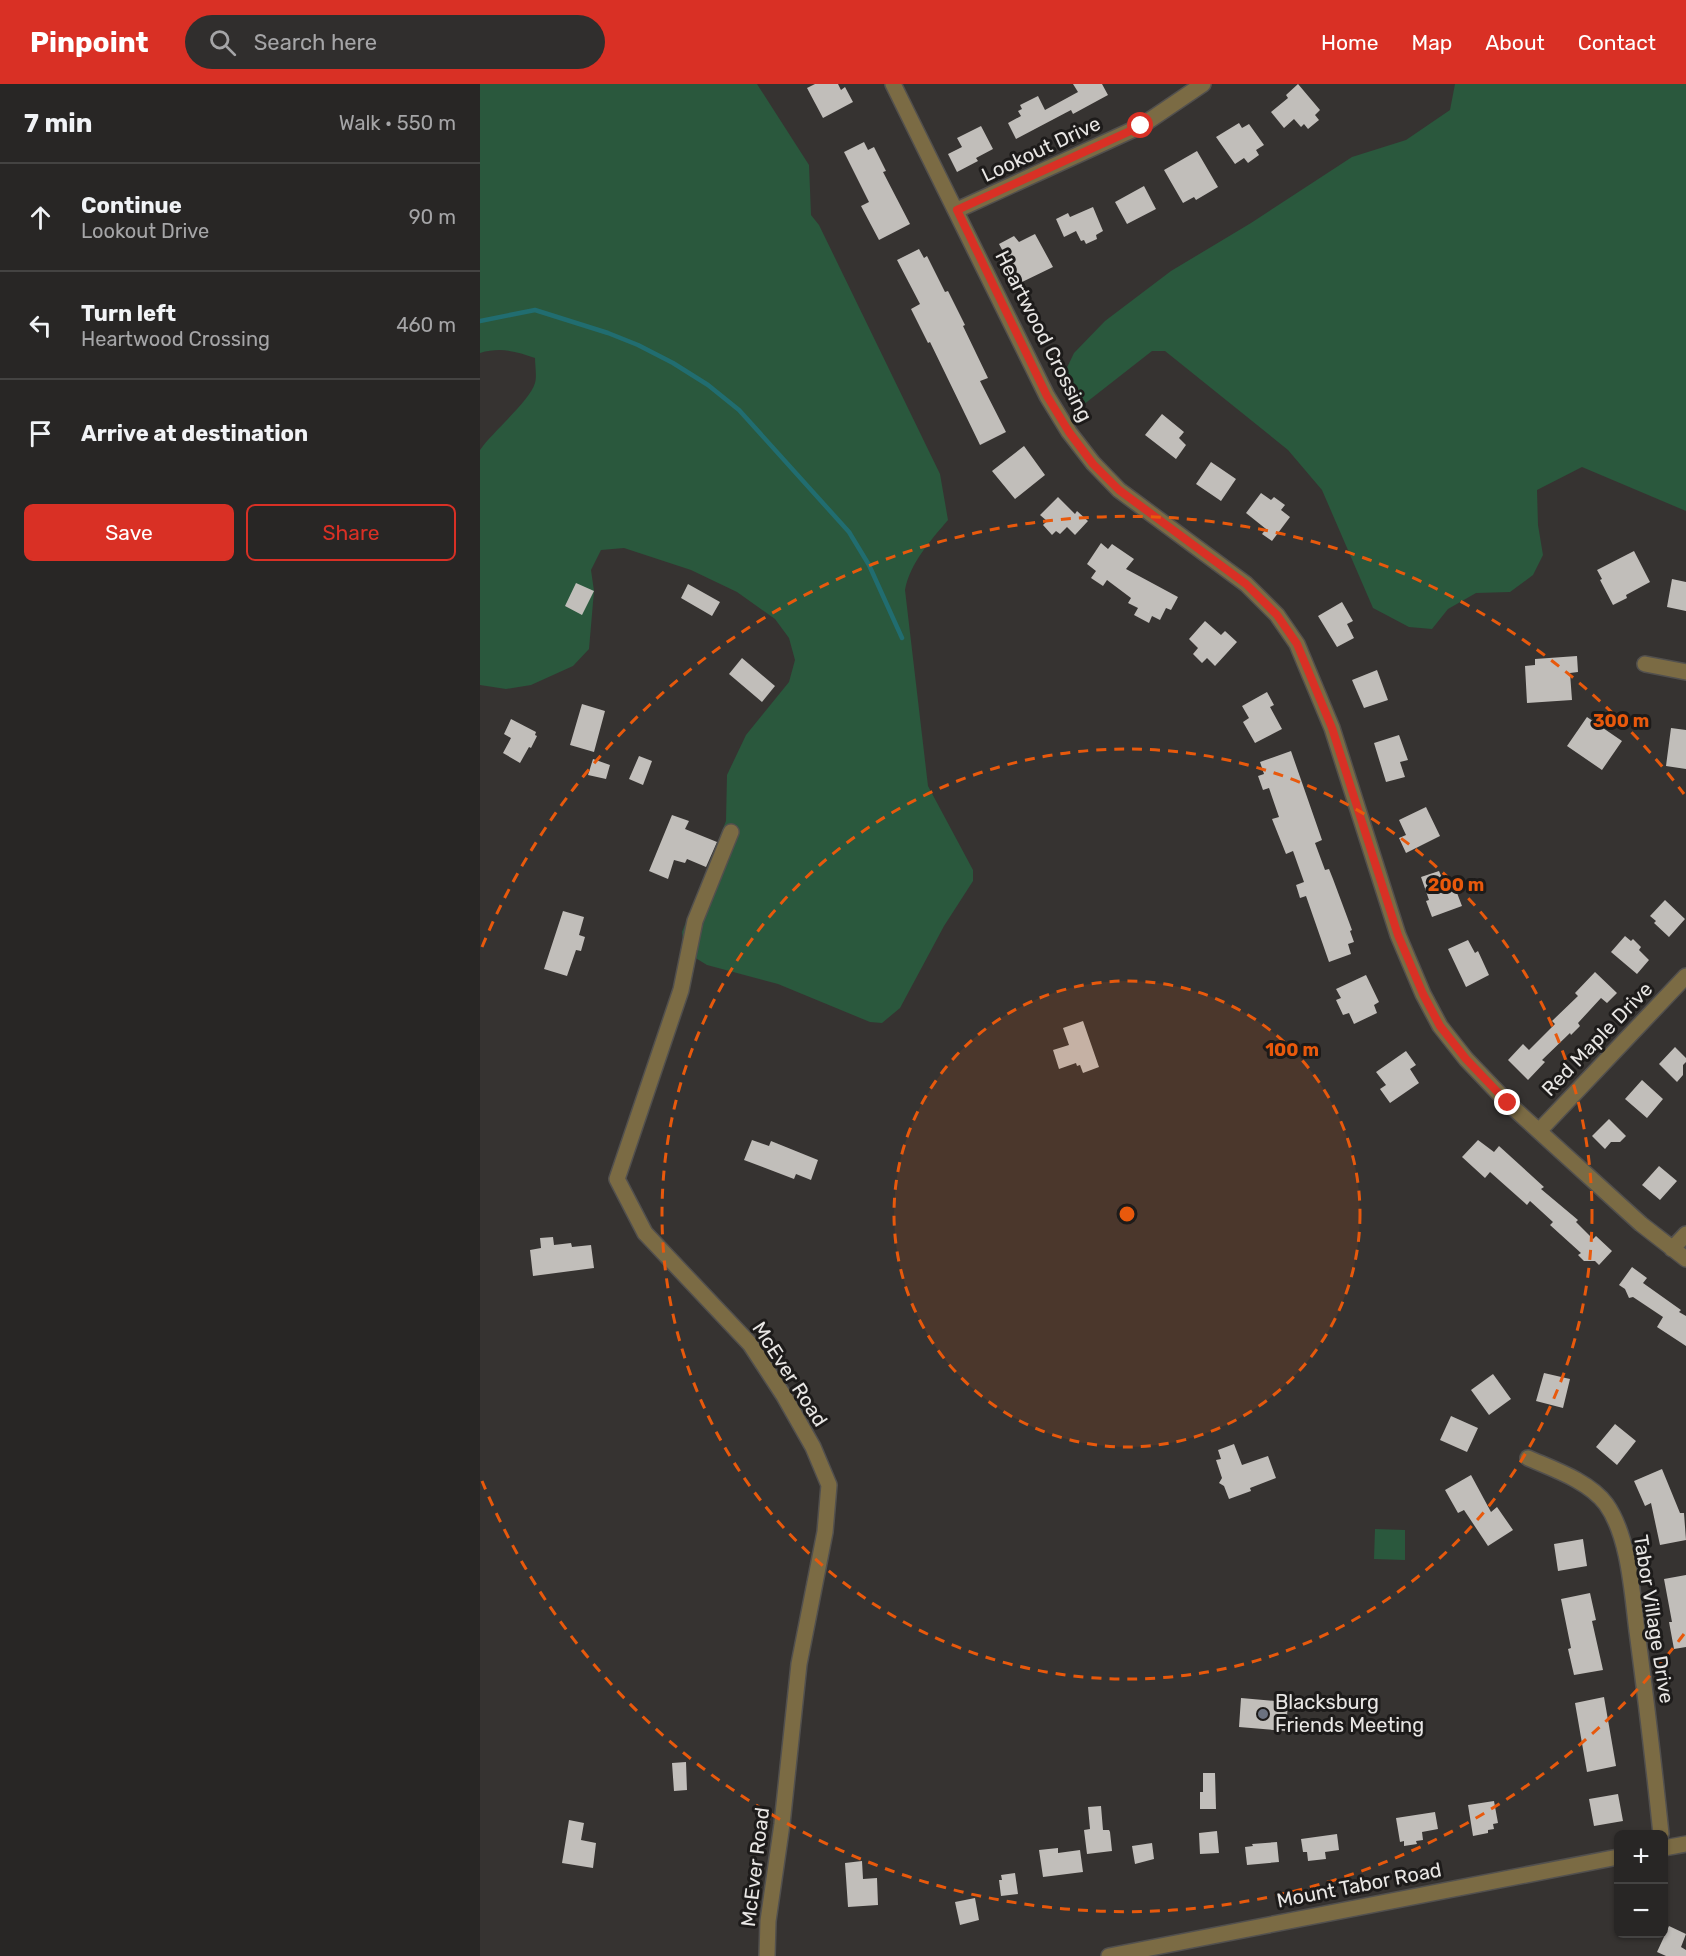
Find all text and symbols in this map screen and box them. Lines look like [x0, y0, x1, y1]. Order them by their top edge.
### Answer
search box [185, 15, 605, 69]
text: Pinpoint [30, 26, 149, 59]
icon: search [206, 26, 239, 59]
text: Search here [254, 29, 377, 56]
text: Home [1321, 30, 1378, 55]
text: Map [1411, 30, 1452, 55]
text: About [1485, 30, 1545, 55]
text: Contact [1578, 30, 1656, 55]
text: 7 min [24, 108, 92, 139]
text: Walk · 550 m [339, 111, 456, 135]
street label: Lookout Drive [978, 111, 1104, 187]
route start [1127, 112, 1153, 138]
text: Continue [81, 192, 182, 219]
icon: ahead [24, 201, 57, 234]
text: 90 m [409, 205, 456, 229]
text: Lookout Drive [81, 219, 209, 243]
street label: Heartwood Crossing [990, 246, 1098, 426]
text: Turn left [81, 300, 176, 327]
icon: left [24, 309, 57, 342]
text: 460 m [396, 313, 456, 337]
text: Heartwood Crossing [81, 327, 270, 351]
icon: arrive [24, 417, 57, 450]
text: Arrive at destination [81, 420, 308, 447]
button: Save [24, 504, 234, 561]
button: Share [246, 504, 456, 561]
text: 300 m [1593, 710, 1649, 732]
text: 200 m [1428, 874, 1484, 896]
street label: Red Maple Drive [1537, 977, 1657, 1101]
text: 100 m [1265, 1039, 1319, 1061]
route end [1494, 1089, 1520, 1115]
centre of rings [1117, 1204, 1137, 1224]
street label: McEver Road [747, 1317, 833, 1431]
street label: Tabor Village Drive [1629, 1533, 1679, 1705]
place label: Blacksburg Friends Meeting [1275, 1690, 1424, 1737]
marker: Blacksburg Friends Meeting [1256, 1707, 1270, 1721]
street label: McEver Road [736, 1806, 774, 1928]
map controls [1614, 1830, 1668, 1938]
button: + [1614, 1830, 1668, 1884]
street label: Mount Tabor Road [1275, 1857, 1443, 1913]
button: − [1614, 1884, 1668, 1938]

